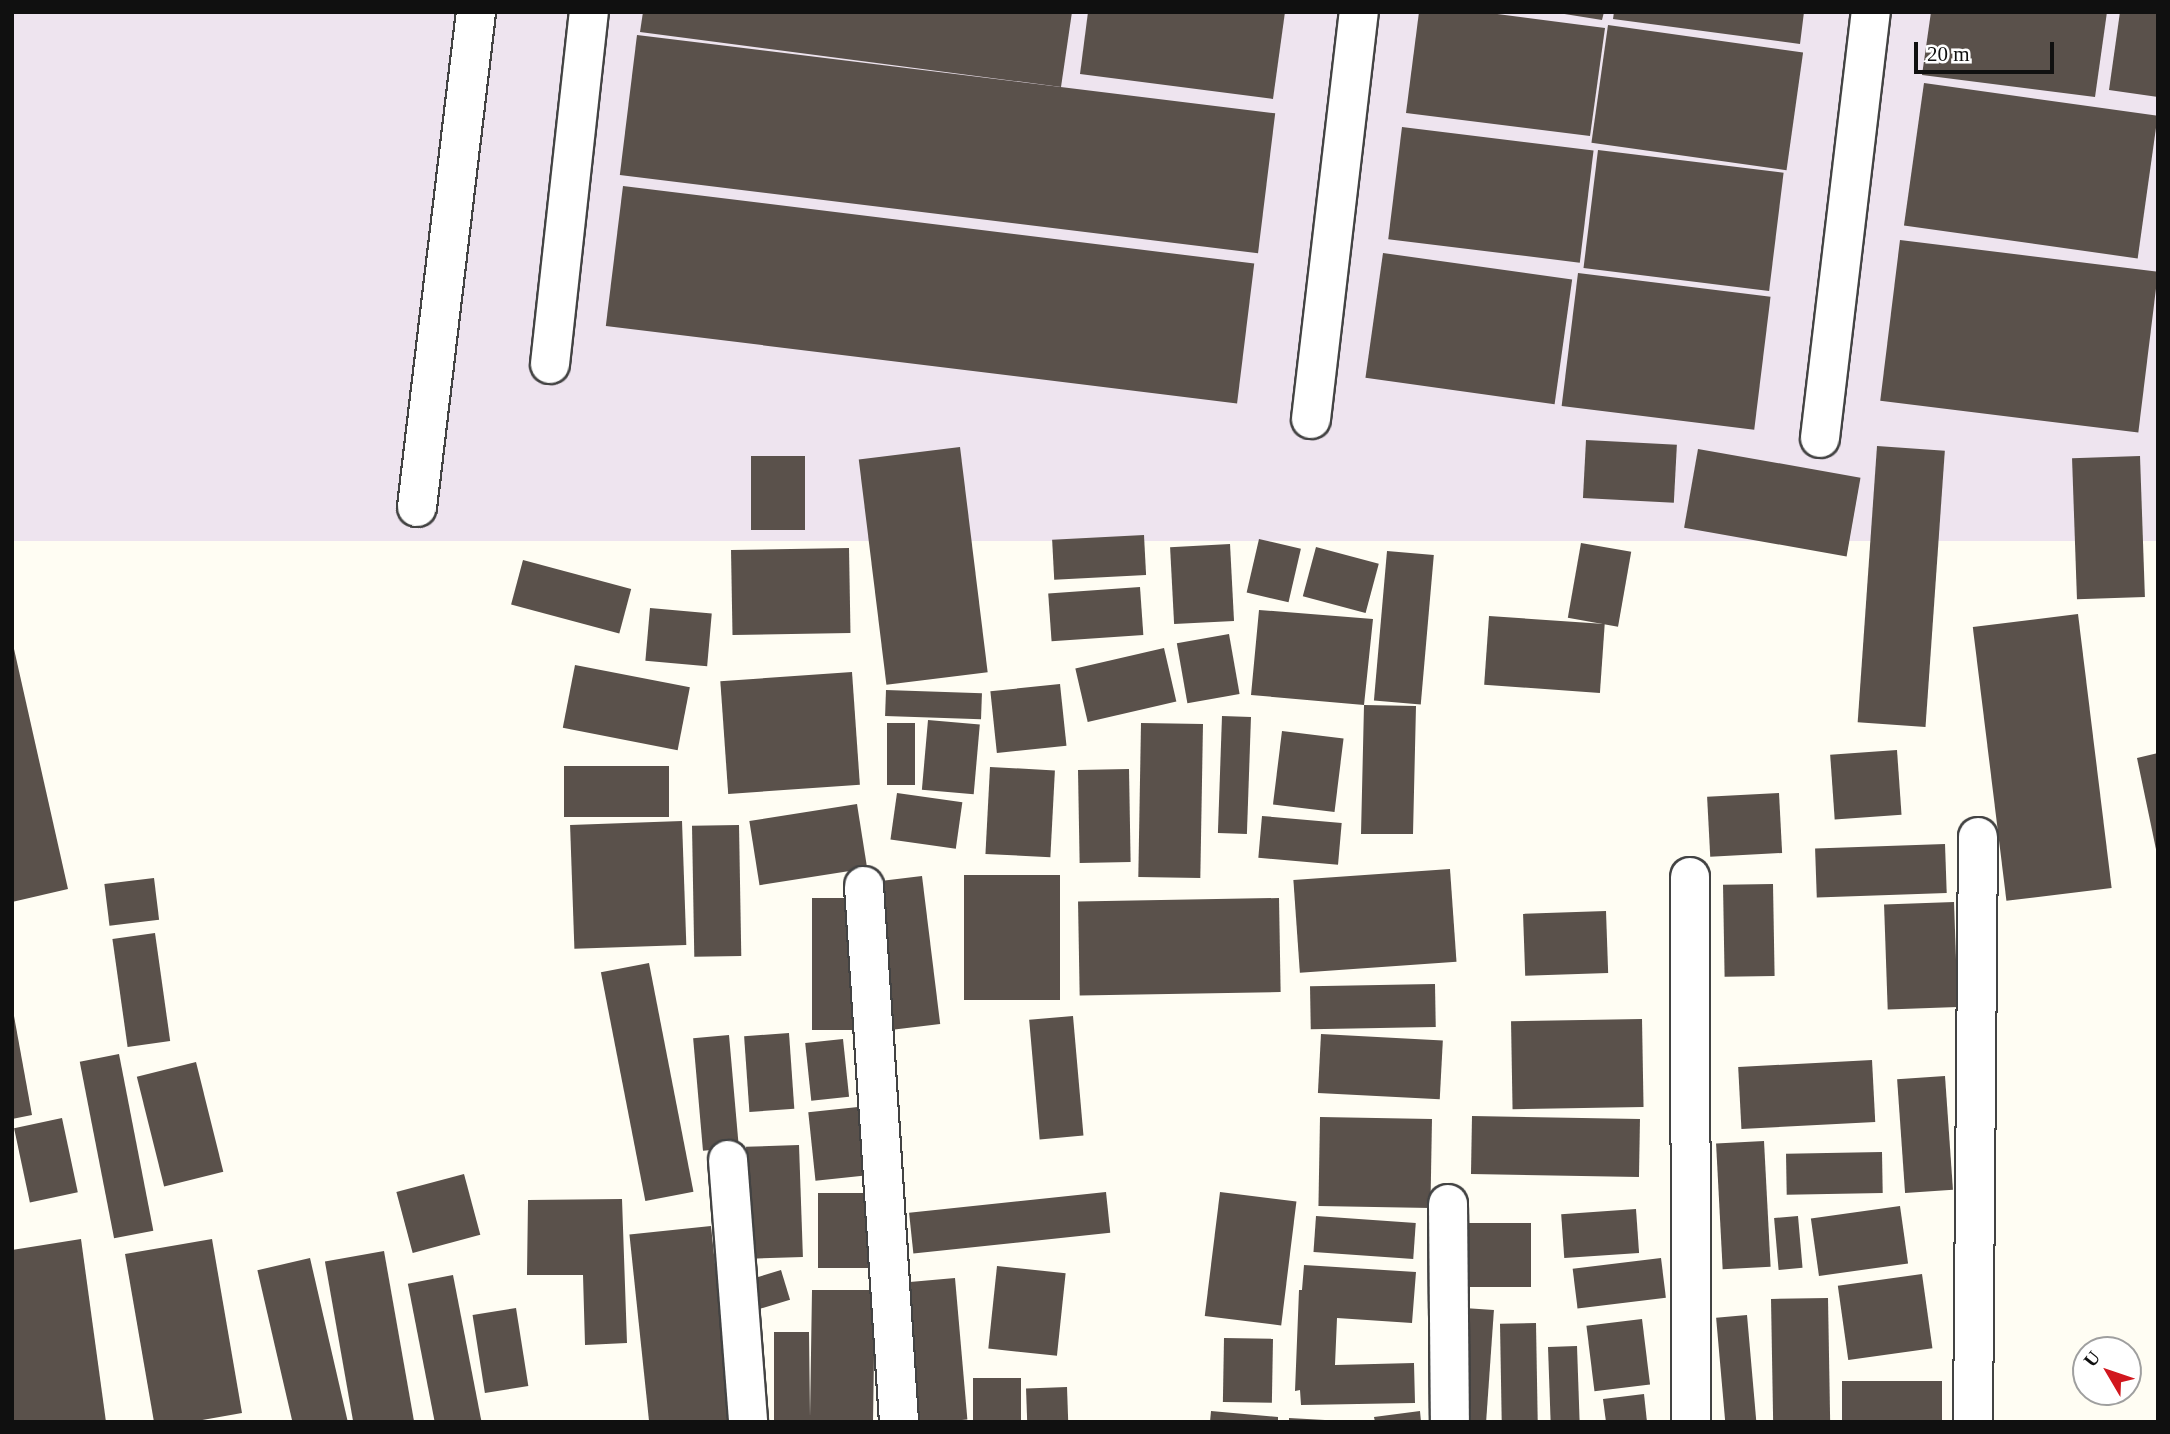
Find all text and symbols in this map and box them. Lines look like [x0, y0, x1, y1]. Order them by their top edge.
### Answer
scale bar [1918, 28, 2058, 72]
text: 20 m [1927, 42, 1970, 66]
north arrow [2072, 1336, 2142, 1406]
text: U [2079, 1347, 2104, 1371]

